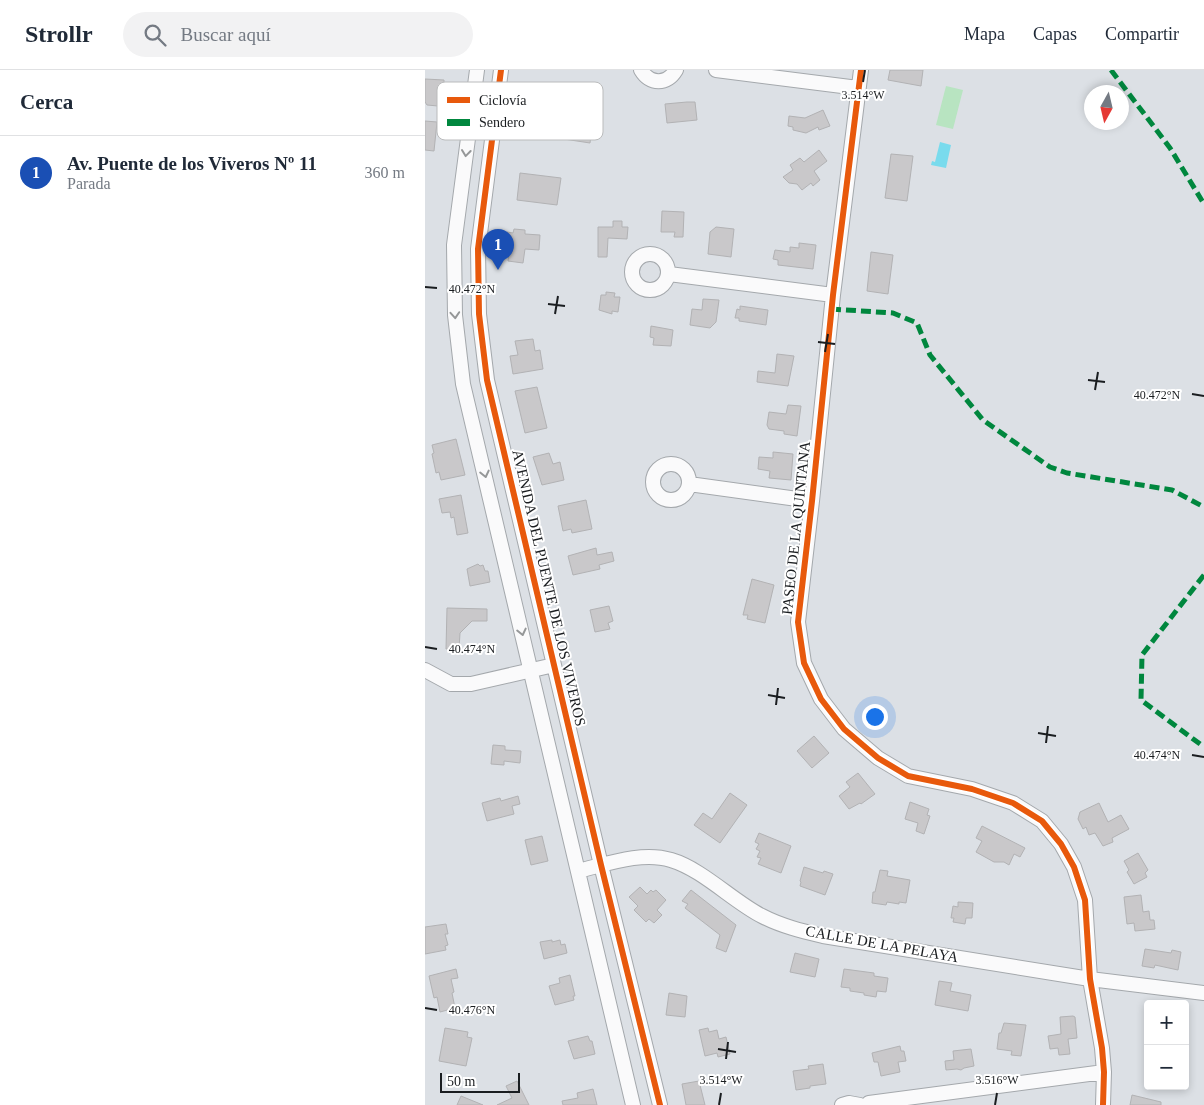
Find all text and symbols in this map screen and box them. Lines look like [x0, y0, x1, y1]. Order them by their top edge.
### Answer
search box [123, 12, 473, 57]
text: Strollr [25, 21, 93, 47]
icon: search [141, 21, 169, 49]
text: Buscar aquí [181, 24, 271, 45]
text: Mapa [964, 24, 1005, 44]
text: Capas [1033, 24, 1077, 44]
text: Compartir [1105, 24, 1179, 44]
legend [437, 82, 603, 140]
north arrow [1084, 85, 1129, 130]
text: 3.514°W [841, 88, 885, 102]
text: Cerca [20, 90, 73, 114]
text: Ciclovía [479, 93, 527, 108]
text: Sendero [479, 115, 525, 130]
one-way arrow [461, 149, 472, 157]
text: Av. Puente de los Viveros Nº 11 [67, 153, 317, 174]
text: 1 [32, 164, 40, 181]
text: 360 m [365, 164, 405, 181]
text: Parada [67, 175, 111, 192]
pin: 1 [482, 229, 514, 270]
text: 40.472°N [449, 282, 496, 296]
one-way arrow [450, 311, 461, 319]
text: 40.472°N [1134, 388, 1181, 402]
street label: PASEO DE LA QUINTANA [779, 440, 813, 616]
street label: AVENIDA DEL PUENTE DE LOS VIVEROS [509, 448, 589, 728]
one-way arrow [479, 470, 490, 479]
one-way arrow [516, 628, 527, 637]
text: 40.474°N [449, 642, 496, 656]
your location [862, 704, 888, 730]
text: 40.474°N [1134, 748, 1181, 762]
street label: CALLE DE LA PELAYA [804, 923, 960, 965]
map controls [1144, 1000, 1189, 1090]
button: + [1144, 1000, 1189, 1045]
text: 40.476°N [449, 1003, 496, 1017]
button: − [1144, 1045, 1189, 1090]
scale bar [440, 1070, 520, 1093]
text: 3.514°W [699, 1073, 743, 1087]
text: 3.516°W [975, 1073, 1019, 1087]
text: 50 m [447, 1074, 475, 1089]

